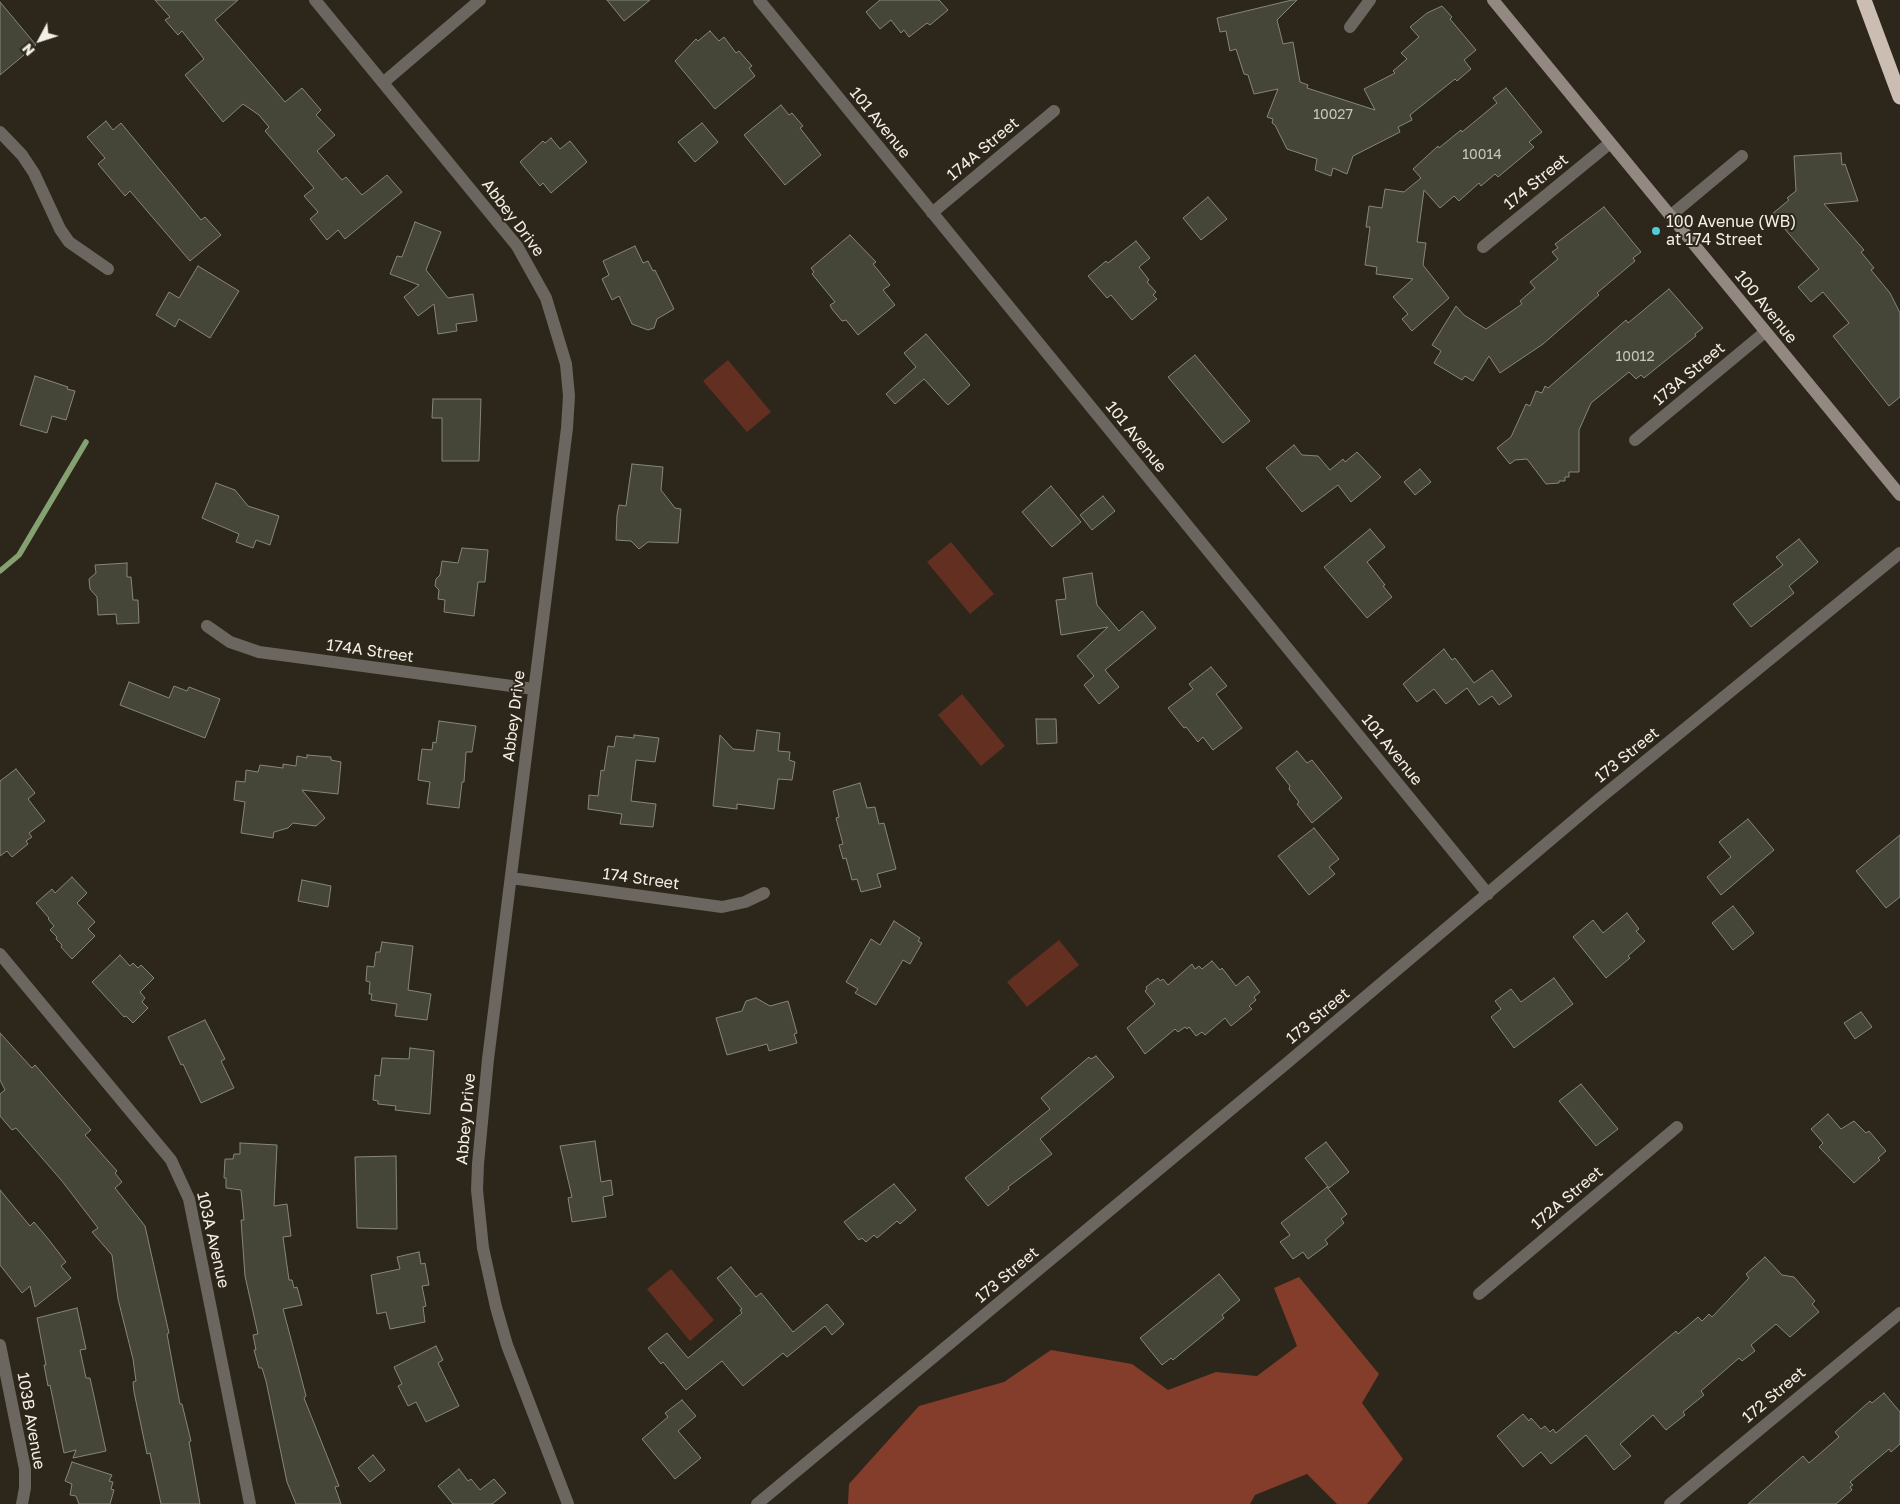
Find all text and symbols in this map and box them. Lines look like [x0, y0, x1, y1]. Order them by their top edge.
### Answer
north arrow [15, 15, 65, 65]
text: N [18, 40, 38, 60]
street label: 101 Avenue [846, 84, 914, 162]
house number: 10027 [1313, 107, 1353, 123]
street label: 174A Street [943, 113, 1023, 185]
house number: 10014 [1462, 147, 1502, 163]
street label: 174 Street [1500, 150, 1572, 214]
street label: Abbey Drive [478, 175, 548, 261]
place label: 100 Avenue (WB) at 174 Street [1666, 212, 1796, 250]
marker: 100 Avenue (WB) at 174 Street [1650, 225, 1662, 237]
street label: 100 Avenue [1731, 267, 1801, 347]
street label: 173A Street [1649, 338, 1729, 410]
house number: 10012 [1615, 349, 1655, 365]
street label: 101 Avenue [1102, 398, 1170, 476]
street label: 174A Street [325, 635, 415, 667]
street label: Abbey Drive [499, 669, 529, 763]
street label: 101 Avenue [1358, 711, 1426, 789]
street label: 173 Street [1591, 723, 1663, 787]
street label: 174 Street [601, 864, 681, 894]
street label: 173 Street [1282, 984, 1354, 1048]
street label: Abbey Drive [452, 1072, 480, 1166]
street label: 172A Street [1527, 1162, 1607, 1234]
street label: 103A Avenue [193, 1190, 233, 1290]
street label: 173 Street [971, 1243, 1043, 1307]
street label: 172 Street [1738, 1363, 1810, 1427]
street label: 103B Avenue [13, 1371, 49, 1471]

